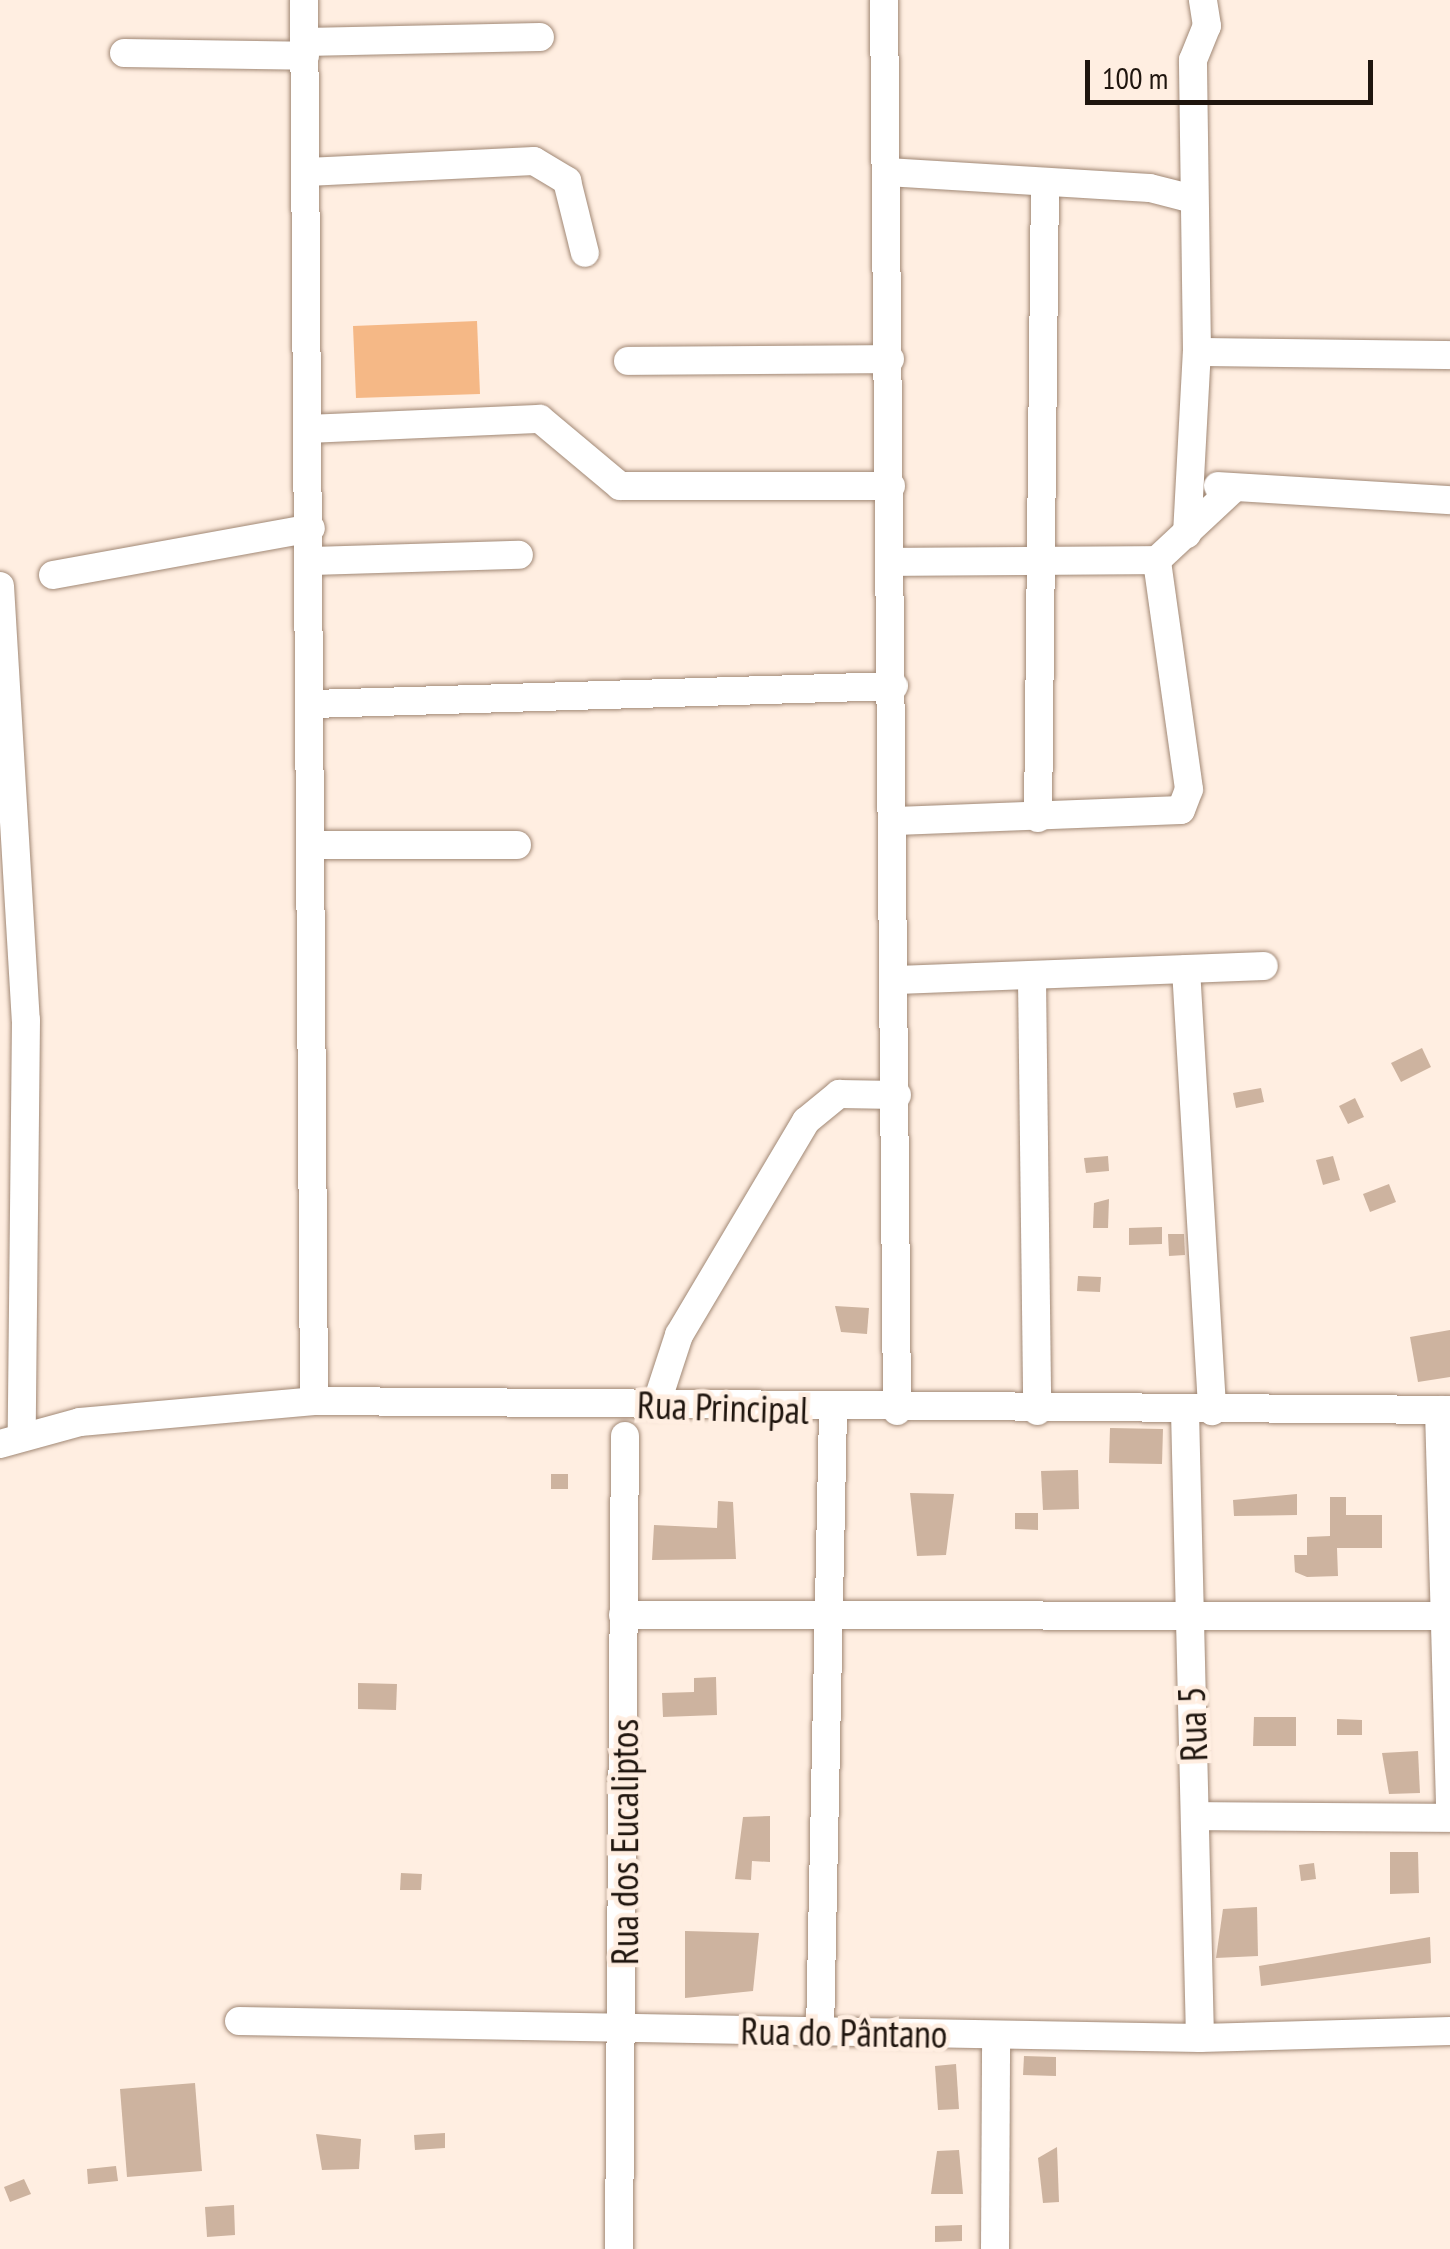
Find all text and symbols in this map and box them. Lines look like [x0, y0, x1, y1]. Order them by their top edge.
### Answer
scale bar [1090, 40, 1378, 102]
text: 100 m [1102, 58, 1168, 97]
street label: Rua Principal [636, 1381, 810, 1433]
street label: Rua 5 [1168, 1686, 1216, 1762]
street label: Rua dos Eucaliptos [601, 1719, 647, 1965]
street label: Rua do Pântano [740, 2007, 948, 2057]

